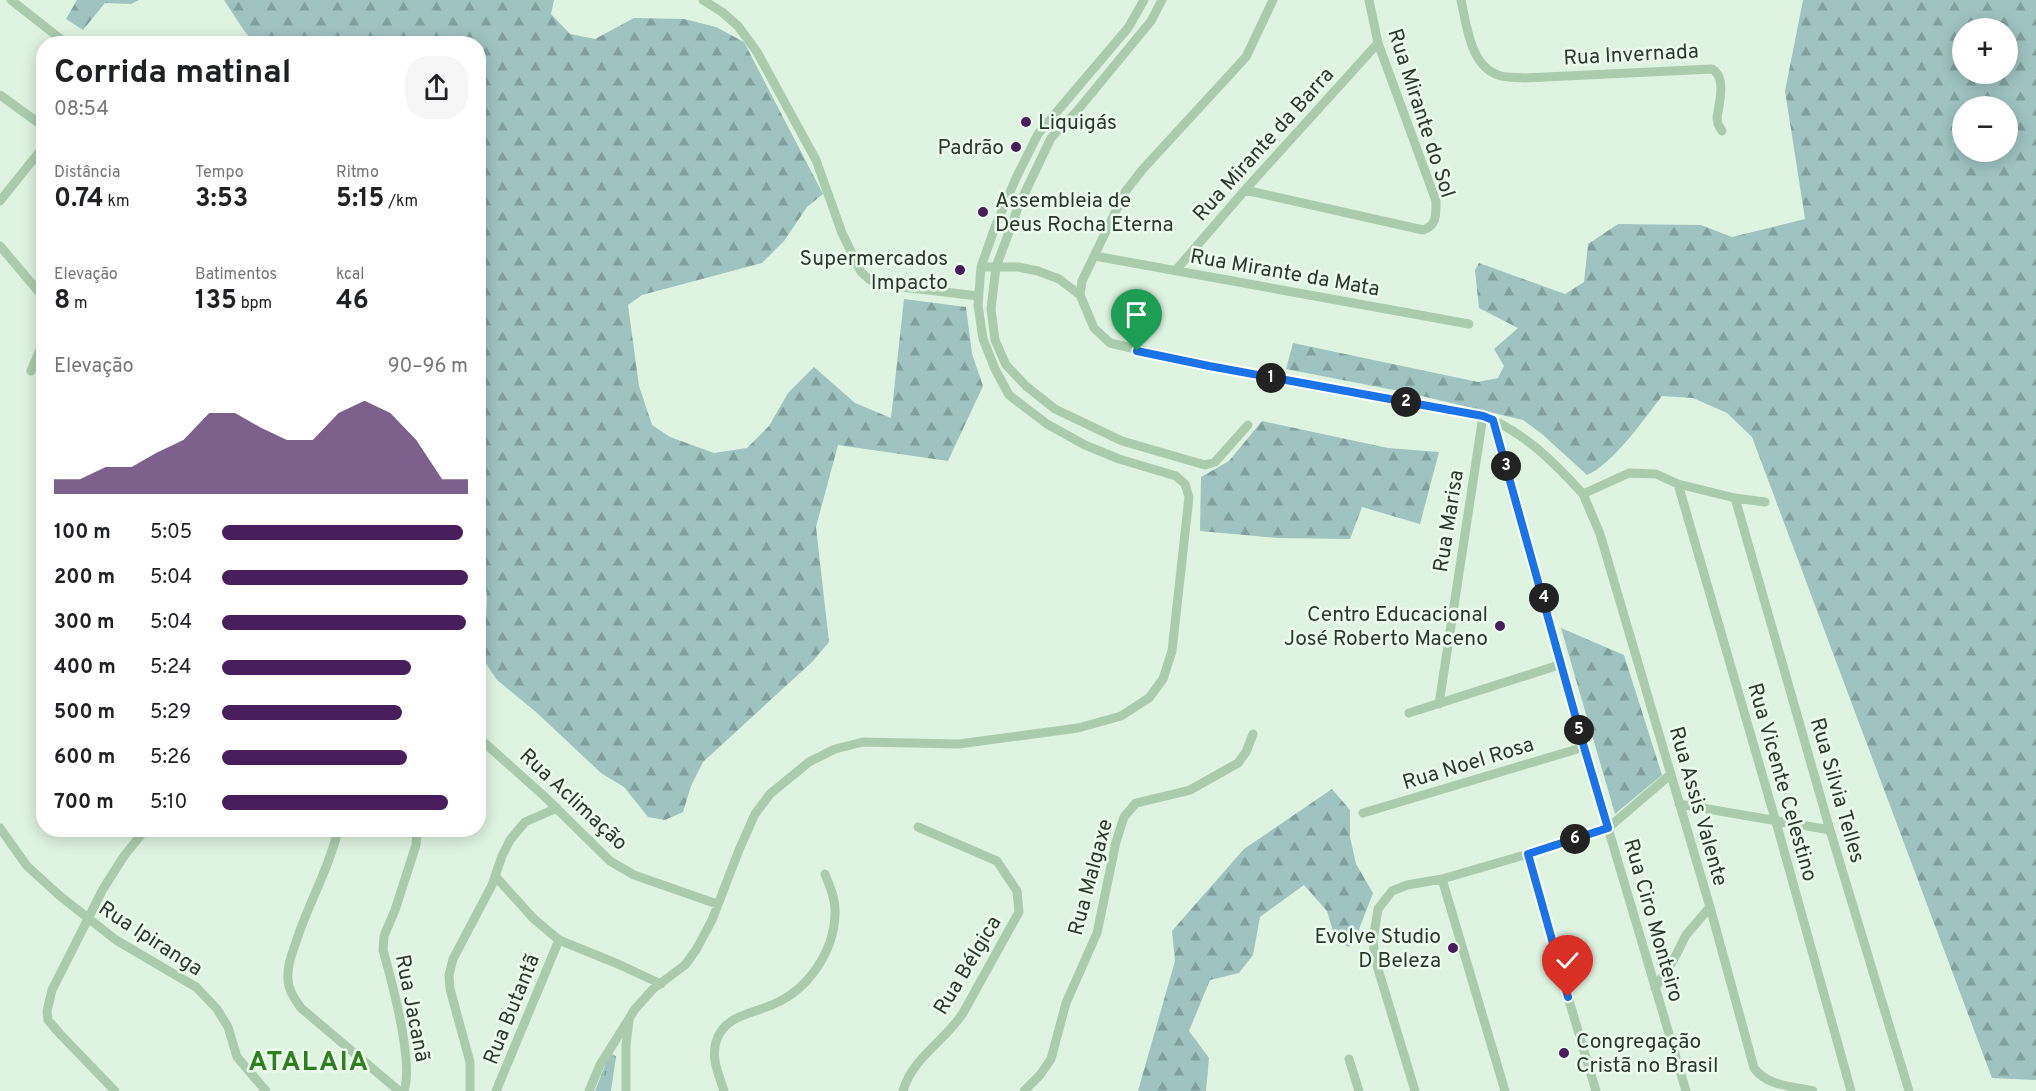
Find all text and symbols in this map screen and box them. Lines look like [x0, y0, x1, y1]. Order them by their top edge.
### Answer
map controls [1952, 18, 2018, 162]
button: + [1952, 18, 2018, 84]
street label: Rua Mirante do Sol [1381, 25, 1461, 201]
street label: Rua Invernada [1563, 38, 1700, 73]
text: Corrida matinal [54, 53, 291, 95]
button: share [405, 56, 468, 119]
street label: Rua Mirante da Barra [1188, 62, 1340, 228]
button: − [1952, 96, 2018, 162]
text: 08:54 [54, 97, 109, 123]
place label: Liquigás [1038, 110, 1117, 137]
marker: Liquigás [1019, 115, 1033, 129]
place label: Padrão [938, 135, 1004, 162]
marker: Padrão [1009, 140, 1023, 154]
text: Distância [54, 163, 120, 183]
text: Tempo [195, 163, 244, 183]
text: Ritmo [336, 163, 379, 183]
text: 0.74 [54, 183, 104, 216]
text: 3:53 [195, 183, 248, 216]
text: 5:15 [336, 183, 385, 216]
place label: Assembleia de Deus Rocha Eterna [995, 188, 1174, 239]
text: km [104, 192, 130, 212]
text: /km [385, 192, 418, 212]
marker: Assembleia de Deus Rocha Eterna [976, 205, 990, 219]
street label: Rua Mirante da Mata [1188, 244, 1382, 303]
place label: Supermercados Impacto [800, 246, 948, 297]
marker: Supermercados Impacto [953, 263, 967, 277]
text: Elevação [54, 265, 118, 285]
text: Batimentos [195, 265, 277, 285]
text: kcal [336, 265, 364, 285]
text: 8 [54, 285, 70, 318]
text: 135 [195, 285, 237, 318]
text: 46 [336, 285, 369, 318]
pin [1111, 289, 1162, 351]
text: m [70, 294, 88, 314]
text: bpm [237, 294, 272, 314]
icon: arrive [1120, 298, 1153, 331]
text: Elevação [54, 354, 134, 380]
text: 90–96 m [388, 354, 468, 380]
pin: 1 [1256, 363, 1286, 393]
text: 1 [1268, 368, 1274, 388]
pin: 2 [1391, 387, 1421, 417]
text: 2 [1401, 392, 1411, 412]
pin: 3 [1491, 451, 1521, 481]
text: 3 [1501, 456, 1511, 476]
street label: Rua Marisa [1428, 468, 1471, 574]
text: 100 m [54, 520, 111, 546]
text: 5:05 [150, 520, 192, 546]
text: 200 m [54, 565, 115, 591]
text: 5:04 [150, 565, 192, 591]
pin: 4 [1529, 583, 1559, 613]
text: 4 [1539, 588, 1549, 608]
place label: Centro Educacional José Roberto Maceno [1284, 602, 1488, 653]
text: 300 m [54, 610, 115, 636]
text: 5:04 [150, 610, 192, 636]
marker: Centro Educacional José Roberto Maceno [1493, 619, 1507, 633]
text: 400 m [54, 655, 116, 681]
text: 5:24 [150, 655, 191, 681]
street label: Rua Vicente Celestino [1740, 680, 1823, 885]
text: 500 m [54, 700, 115, 726]
text: 5:29 [150, 700, 191, 726]
pin: 5 [1564, 715, 1594, 745]
street label: Rua Silvia Telles [1803, 715, 1870, 866]
text: 5 [1574, 720, 1584, 740]
street label: Rua Assis Valente [1662, 724, 1733, 889]
street label: Rua Noel Rosa [1399, 732, 1537, 797]
street label: Rua Aclimação [513, 743, 633, 857]
text: 600 m [54, 745, 115, 771]
text: 5:26 [150, 745, 191, 771]
text: 700 m [54, 790, 114, 816]
text: 5:10 [150, 790, 187, 816]
street label: Rua Malgaxe [1063, 816, 1120, 938]
pin: 6 [1560, 824, 1590, 854]
text: 6 [1570, 829, 1580, 849]
street label: Rua Ciro Monteiro [1616, 836, 1689, 1005]
street label: Rua Ipiranga [93, 896, 207, 983]
street label: Rua Bélgica [928, 911, 1008, 1020]
place label: Evolve Studio D Beleza [1314, 924, 1441, 975]
pin [1542, 935, 1593, 997]
marker: Evolve Studio D Beleza [1446, 941, 1460, 955]
icon: check [1551, 944, 1584, 977]
street label: Rua Butantã [478, 950, 547, 1069]
street label: Rua Jacanã [388, 952, 435, 1064]
place label: Congregação Cristã no Brasil [1576, 1029, 1718, 1080]
district label: ATALAIA [248, 1046, 370, 1080]
marker: Congregação Cristã no Brasil [1557, 1046, 1571, 1060]

